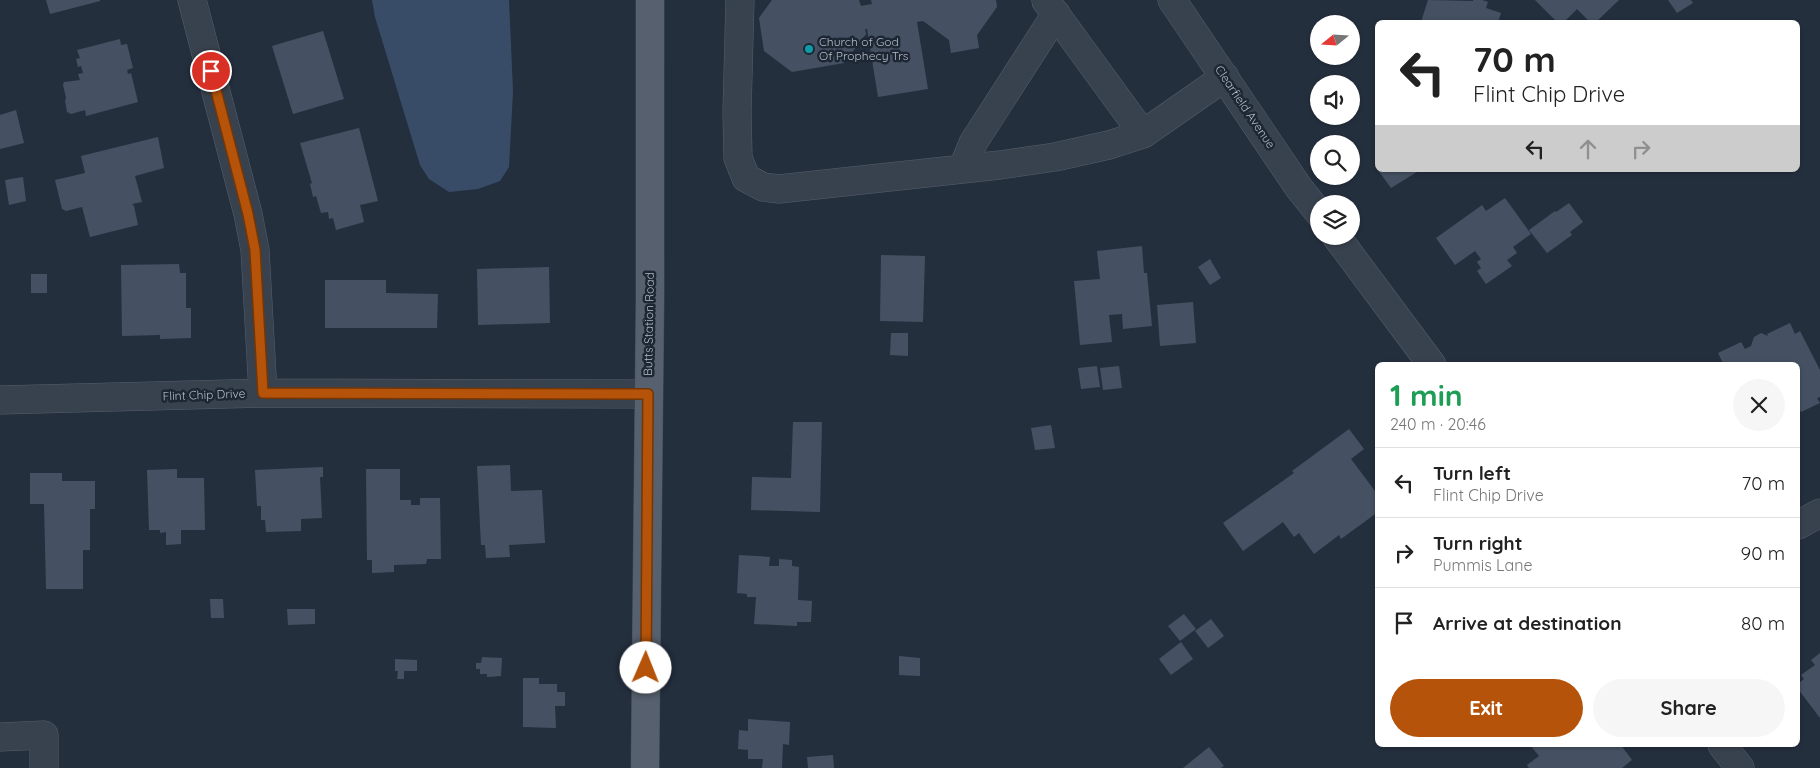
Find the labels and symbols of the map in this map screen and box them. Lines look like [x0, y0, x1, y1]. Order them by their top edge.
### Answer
north arrow [1310, 15, 1360, 65]
place label: Church of God Of Prophecy Trs [819, 34, 909, 63]
marker: Church of God Of Prophecy Trs [803, 43, 815, 55]
pin [190, 50, 232, 92]
street label: Clearfield Avenue [1212, 62, 1279, 151]
street label: Butts Station Road [640, 272, 657, 376]
street label: Flint Chip Drive [162, 386, 246, 403]
position arrow [619, 641, 671, 693]

